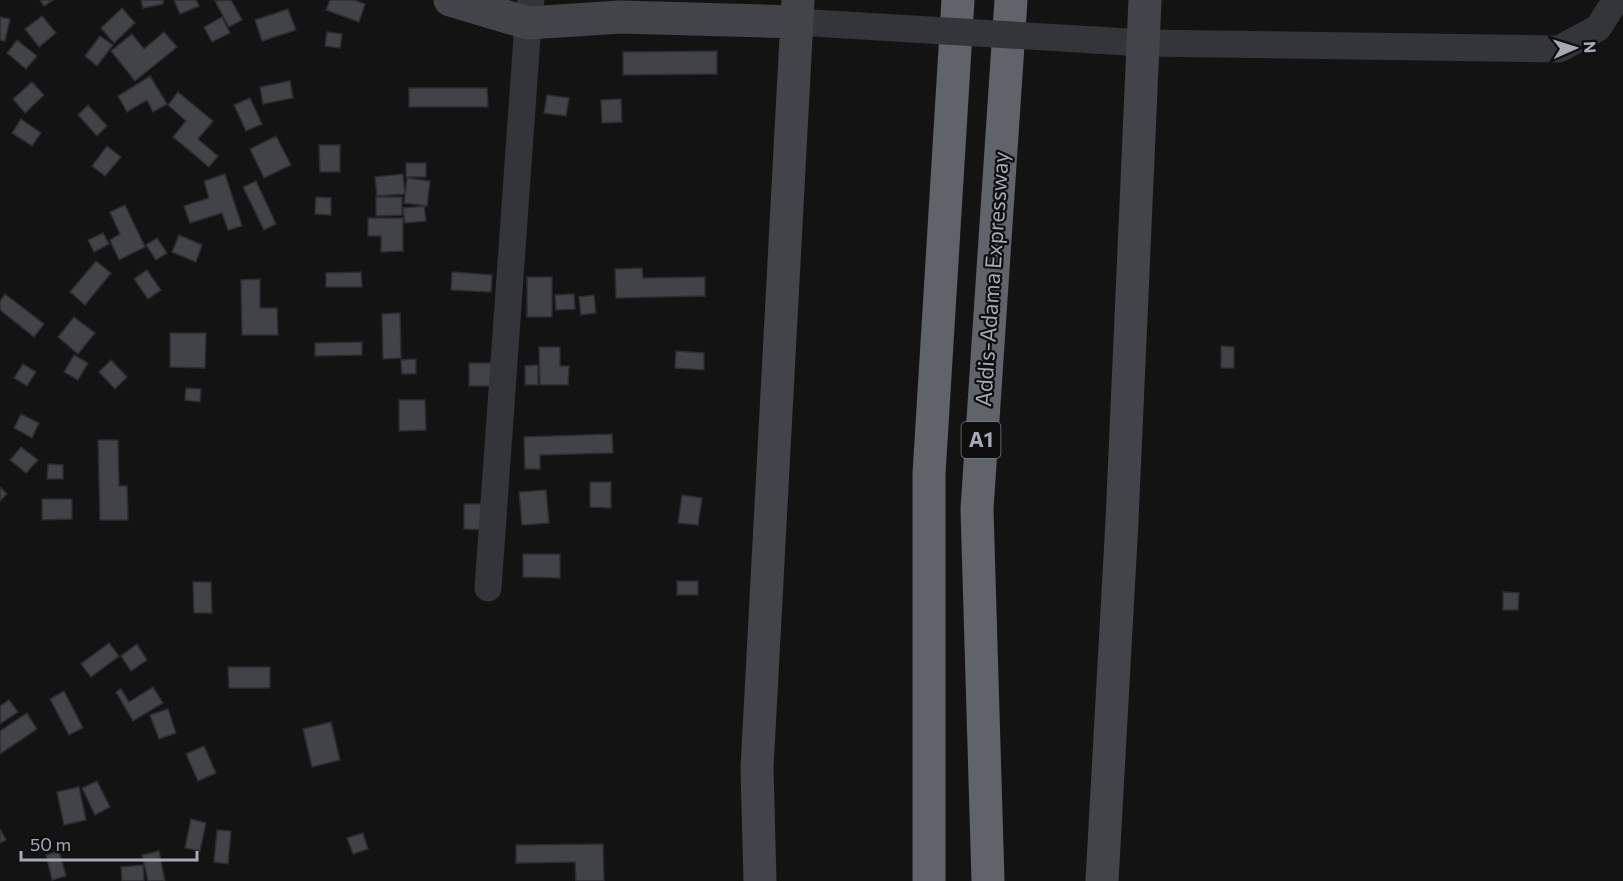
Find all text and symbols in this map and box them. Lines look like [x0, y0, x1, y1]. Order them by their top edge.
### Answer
north arrow [1545, 18, 1605, 78]
text: N [1581, 41, 1600, 54]
street label: Addis-Adama Expressway [969, 150, 1014, 408]
road number: A1 [962, 422, 1000, 458]
scale bar [21, 824, 196, 862]
text: 50 m [30, 833, 71, 855]

